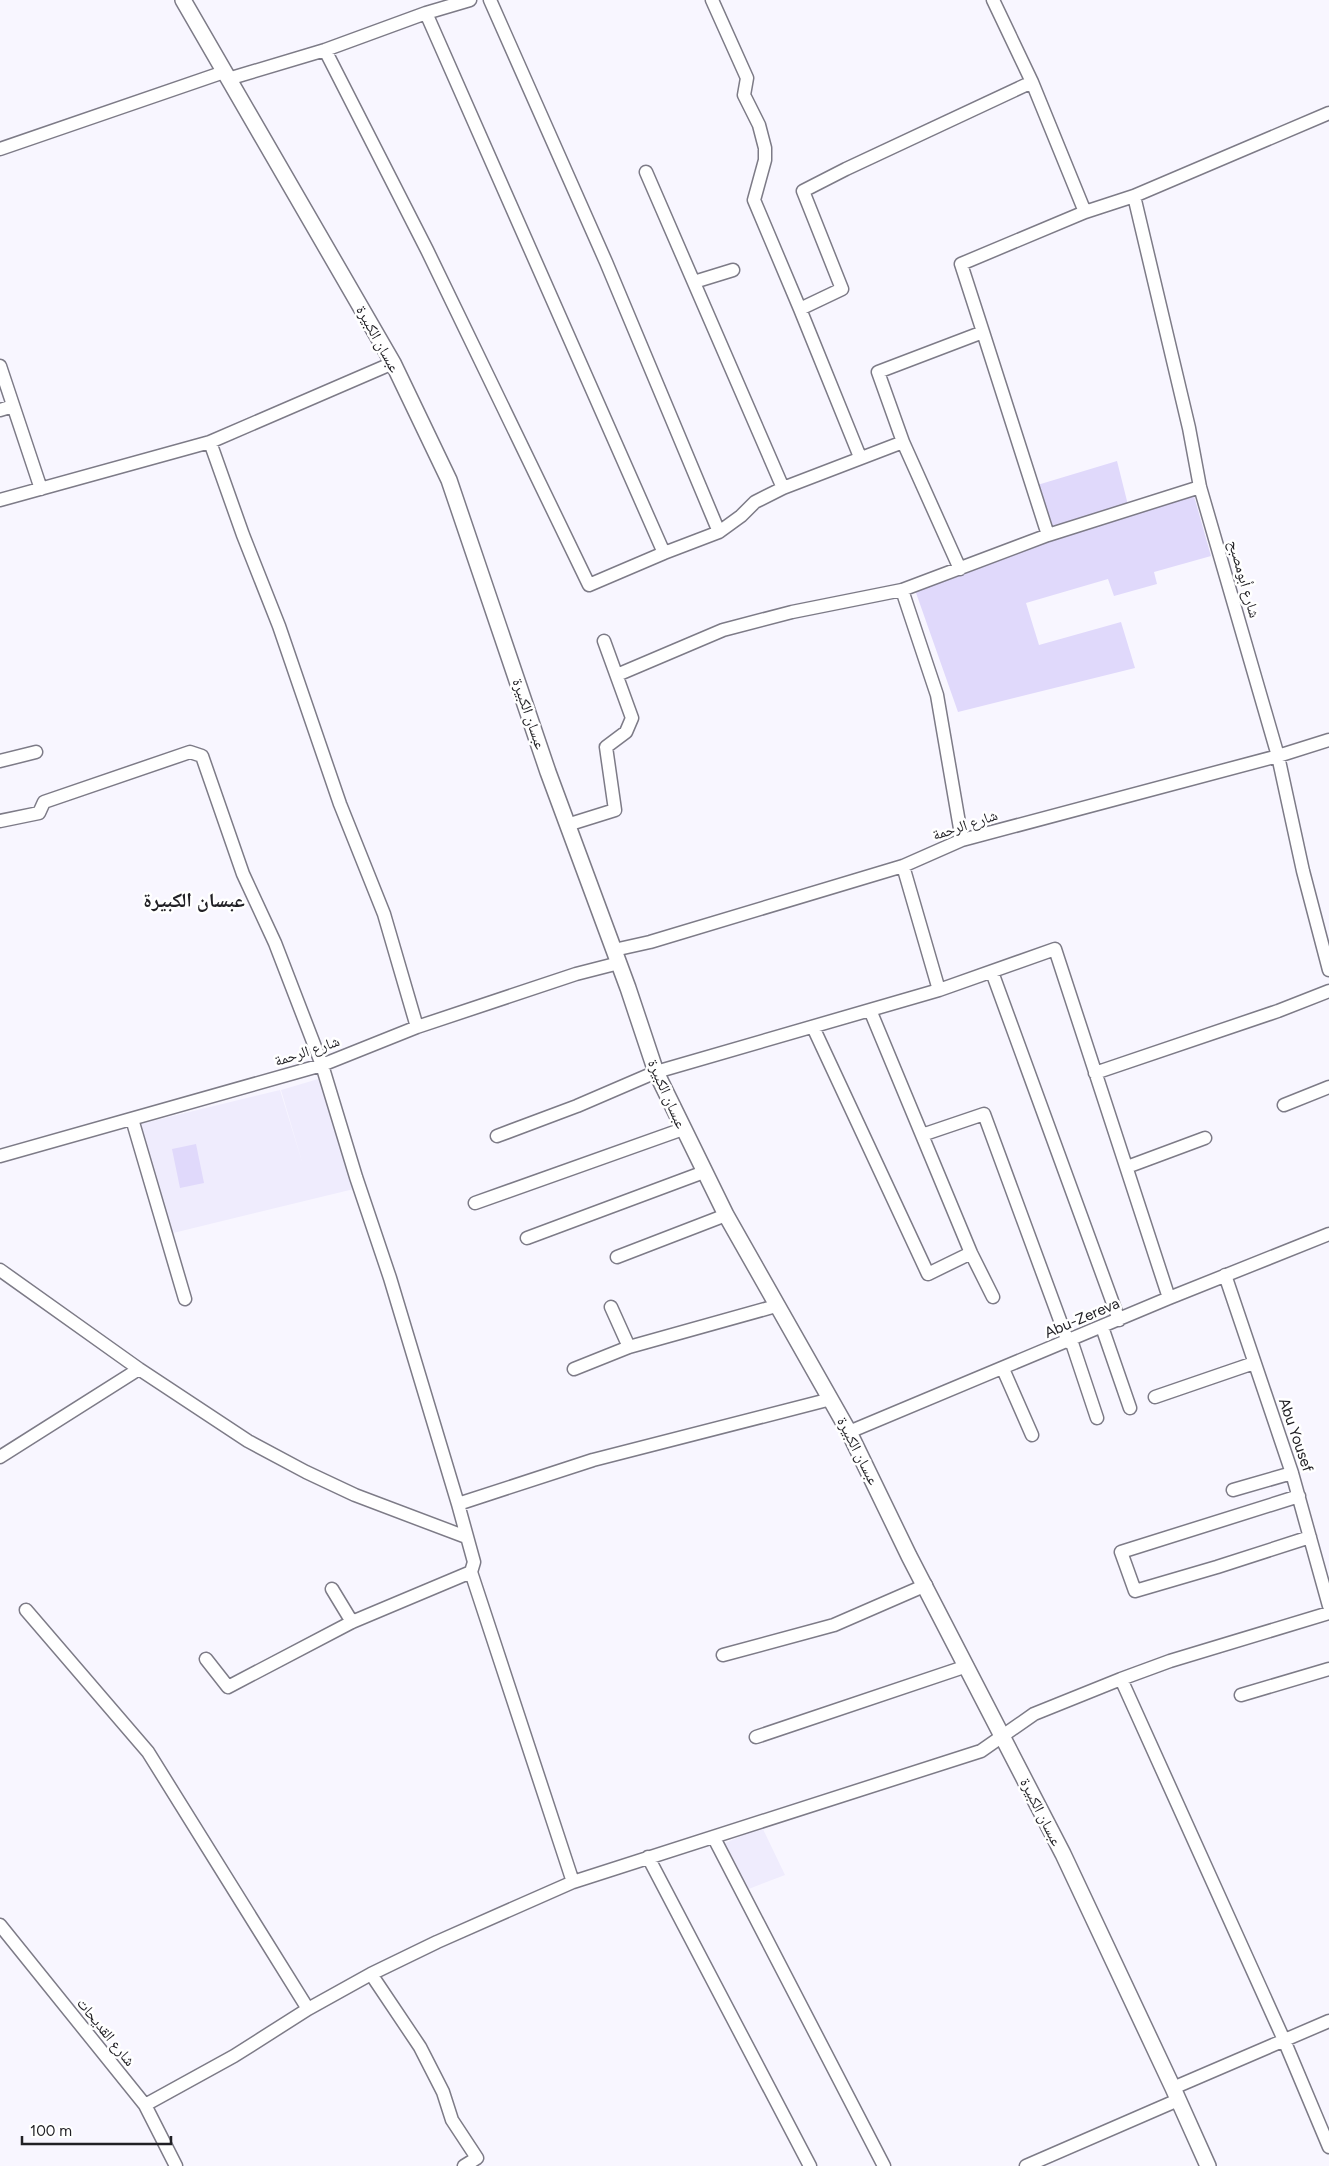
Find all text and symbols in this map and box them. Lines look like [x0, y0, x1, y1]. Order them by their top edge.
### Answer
street label: عبسان الكبيرة [351, 302, 404, 376]
street label: شارع أبومصبح [1223, 538, 1264, 620]
street label: عبسان الكبيرة [508, 676, 550, 753]
street label: شارع الرحمة [930, 806, 1000, 845]
district label: عبسان الكبيرة [143, 888, 245, 912]
street label: شارع الرحمة [272, 1032, 342, 1071]
street label: عبسان الكبيرة [643, 1057, 690, 1132]
street label: Abu-Zereva [1042, 1294, 1122, 1342]
street label: Abu Yousef [1275, 1396, 1317, 1475]
street label: عبسان الكبيرة [832, 1414, 883, 1489]
street label: عبسان الكبيرة [1015, 1775, 1066, 1850]
street label: شارع القديحات [72, 1994, 139, 2070]
scale bar [22, 2114, 171, 2146]
text: 100 m [30, 2122, 72, 2140]

